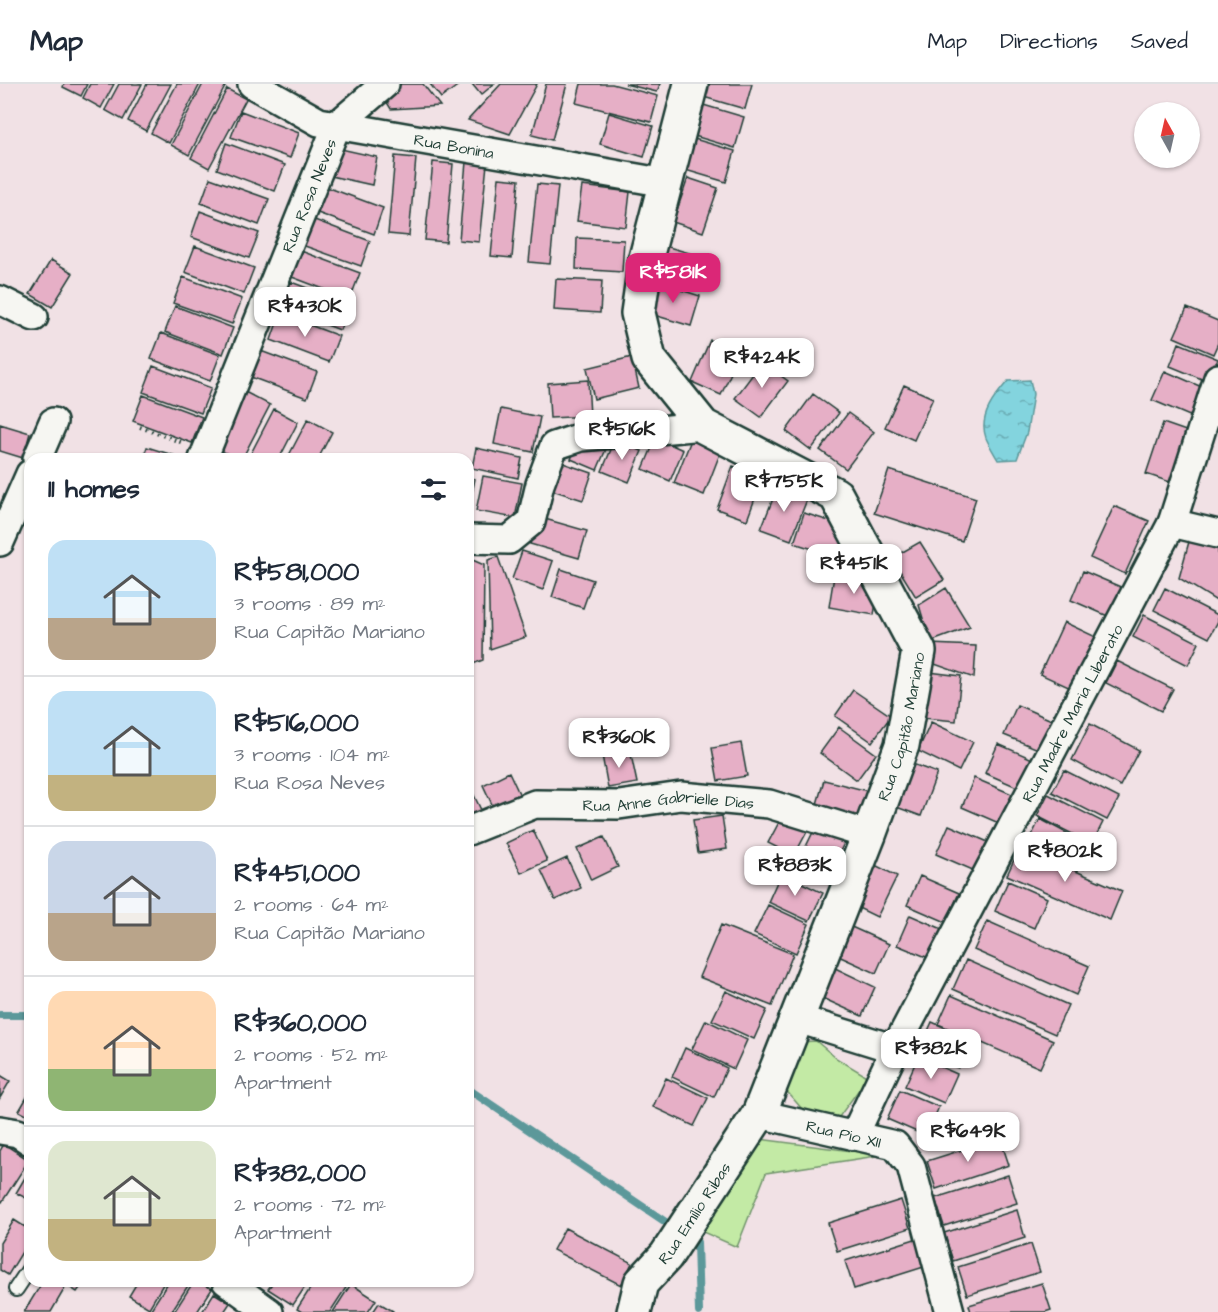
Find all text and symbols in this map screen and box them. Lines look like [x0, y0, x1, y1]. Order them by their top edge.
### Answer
text: Map [30, 22, 83, 61]
text: Map [927, 27, 967, 56]
text: Directions [1000, 27, 1098, 56]
text: Saved [1131, 27, 1188, 56]
north arrow [1134, 102, 1200, 168]
map controls [1134, 102, 1200, 168]
street label: Rua Bonina [412, 129, 496, 165]
street label: Rua Rosa Neves [277, 136, 342, 256]
pin: R$581K [624, 253, 722, 304]
text: R$581K [639, 258, 707, 286]
pin: R$430K [256, 287, 354, 338]
text: R$430K [268, 292, 342, 320]
pin: R$424K [713, 338, 811, 389]
text: R$424K [724, 343, 800, 371]
pin: R$516K [573, 410, 671, 461]
text: R$516K [589, 415, 655, 443]
pin: R$755K [735, 462, 833, 513]
text: R$755K [745, 467, 823, 495]
text: 11 homes [48, 471, 140, 507]
icon: filters [417, 473, 450, 506]
pin: R$451K [805, 544, 903, 595]
text: R$451K [820, 549, 888, 577]
text: R$581,000 [234, 554, 359, 590]
icon: home [96, 564, 168, 636]
text: 3 rooms · 89 m² [234, 590, 386, 618]
text: Rua Capitão Mariano [234, 618, 425, 646]
street label: Rua Madre Maria Liberato [1017, 621, 1129, 806]
street label: Rua Capitão Mariano [872, 651, 931, 804]
text: R$516,000 [234, 705, 359, 741]
icon: home [96, 715, 168, 787]
pin: R$360K [570, 718, 668, 769]
text: R$360K [583, 723, 655, 751]
text: 3 rooms · 104 m² [234, 741, 390, 769]
text: Rua Rosa Neves [234, 769, 385, 797]
street label: Rua Anne Gabrielle Dias [582, 785, 755, 817]
pin: R$802K [1016, 832, 1114, 883]
text: R$802K [1028, 837, 1102, 865]
pin: R$883K [746, 846, 844, 897]
text: R$883K [758, 851, 832, 879]
text: R$451,000 [234, 855, 360, 891]
icon: home [96, 865, 168, 937]
text: 2 rooms · 64 m² [234, 891, 389, 919]
text: Rua Capitão Mariano [234, 919, 425, 947]
text: R$360,000 [234, 1005, 367, 1041]
icon: home [96, 1015, 168, 1087]
pin: R$382K [882, 1029, 980, 1080]
text: R$382K [895, 1034, 967, 1062]
text: 2 rooms · 52 m² [234, 1041, 388, 1069]
text: Apartment [234, 1069, 332, 1097]
pin: R$649K [919, 1112, 1017, 1163]
street label: Rua Pio XII [804, 1115, 883, 1154]
text: R$649K [930, 1117, 1006, 1145]
text: R$382,000 [234, 1155, 366, 1191]
street label: Rua Emílio Ribas [654, 1158, 736, 1270]
icon: home [96, 1165, 168, 1237]
text: 2 rooms · 72 m² [234, 1191, 386, 1219]
text: Apartment [234, 1219, 332, 1247]

